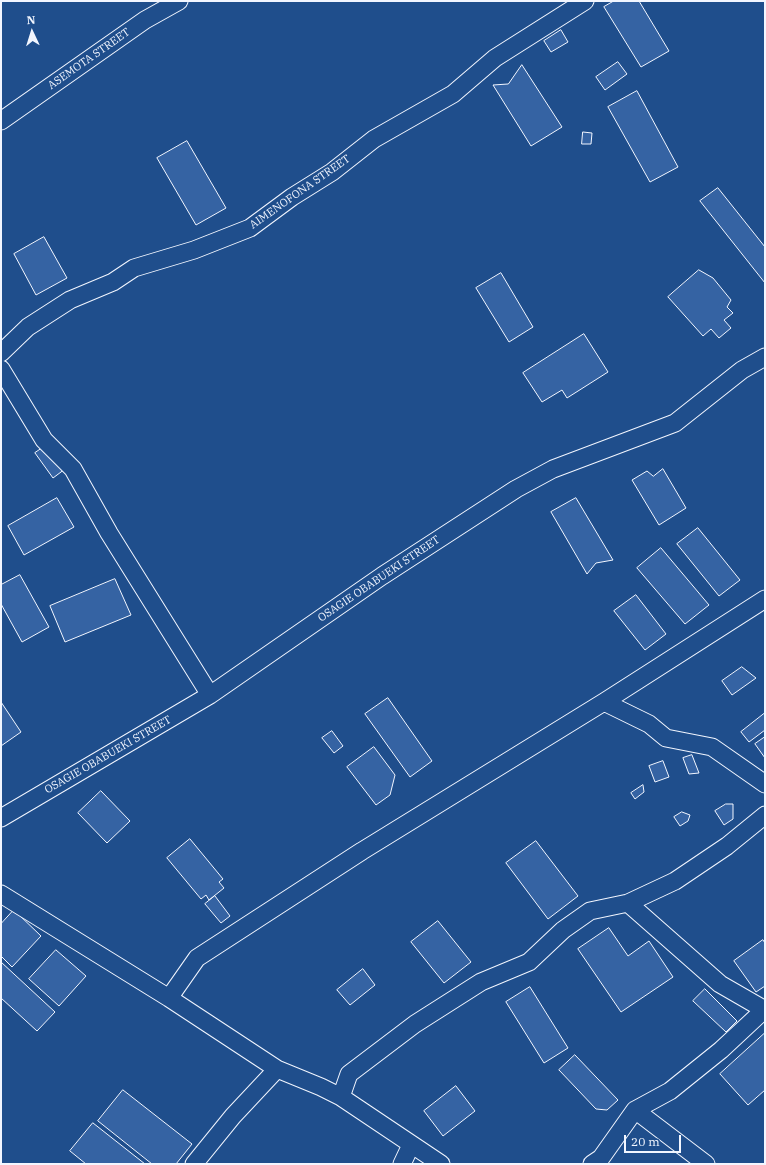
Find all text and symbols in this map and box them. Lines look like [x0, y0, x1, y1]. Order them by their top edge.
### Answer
north arrow [12, 12, 52, 52]
text: N [26, 13, 36, 27]
street label: ASEMOTA STREET [45, 26, 133, 92]
street label: AIMENOFONA STREET [247, 152, 353, 232]
street label: OSAGIE OBABUEKI STREET [316, 533, 442, 625]
street label: OSAGIE OBABUEKI STREET [42, 713, 174, 797]
scale bar [626, 1127, 683, 1153]
text: 20 m [631, 1134, 660, 1149]

